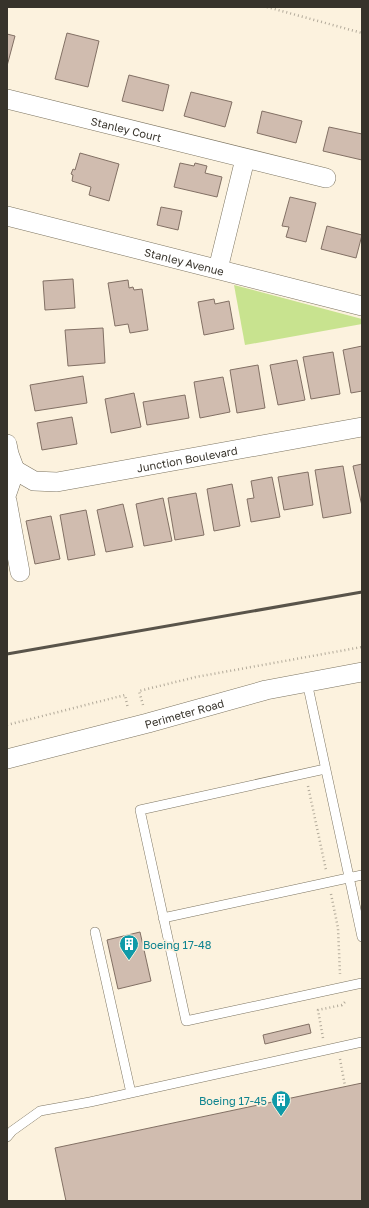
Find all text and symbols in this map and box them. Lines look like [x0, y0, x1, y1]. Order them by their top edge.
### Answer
street label: Stanley Court [90, 114, 163, 144]
street label: Stanley Avenue [143, 245, 226, 277]
street label: Junction Boulevard [135, 443, 238, 474]
street label: Perimeter Road [143, 696, 225, 730]
building icon: Boeing 17-48 [118, 933, 140, 961]
place label: Boeing 17-48 [143, 938, 212, 951]
building icon: Boeing 17-45 [270, 1089, 292, 1117]
place label: Boeing 17-45 [199, 1094, 267, 1107]

